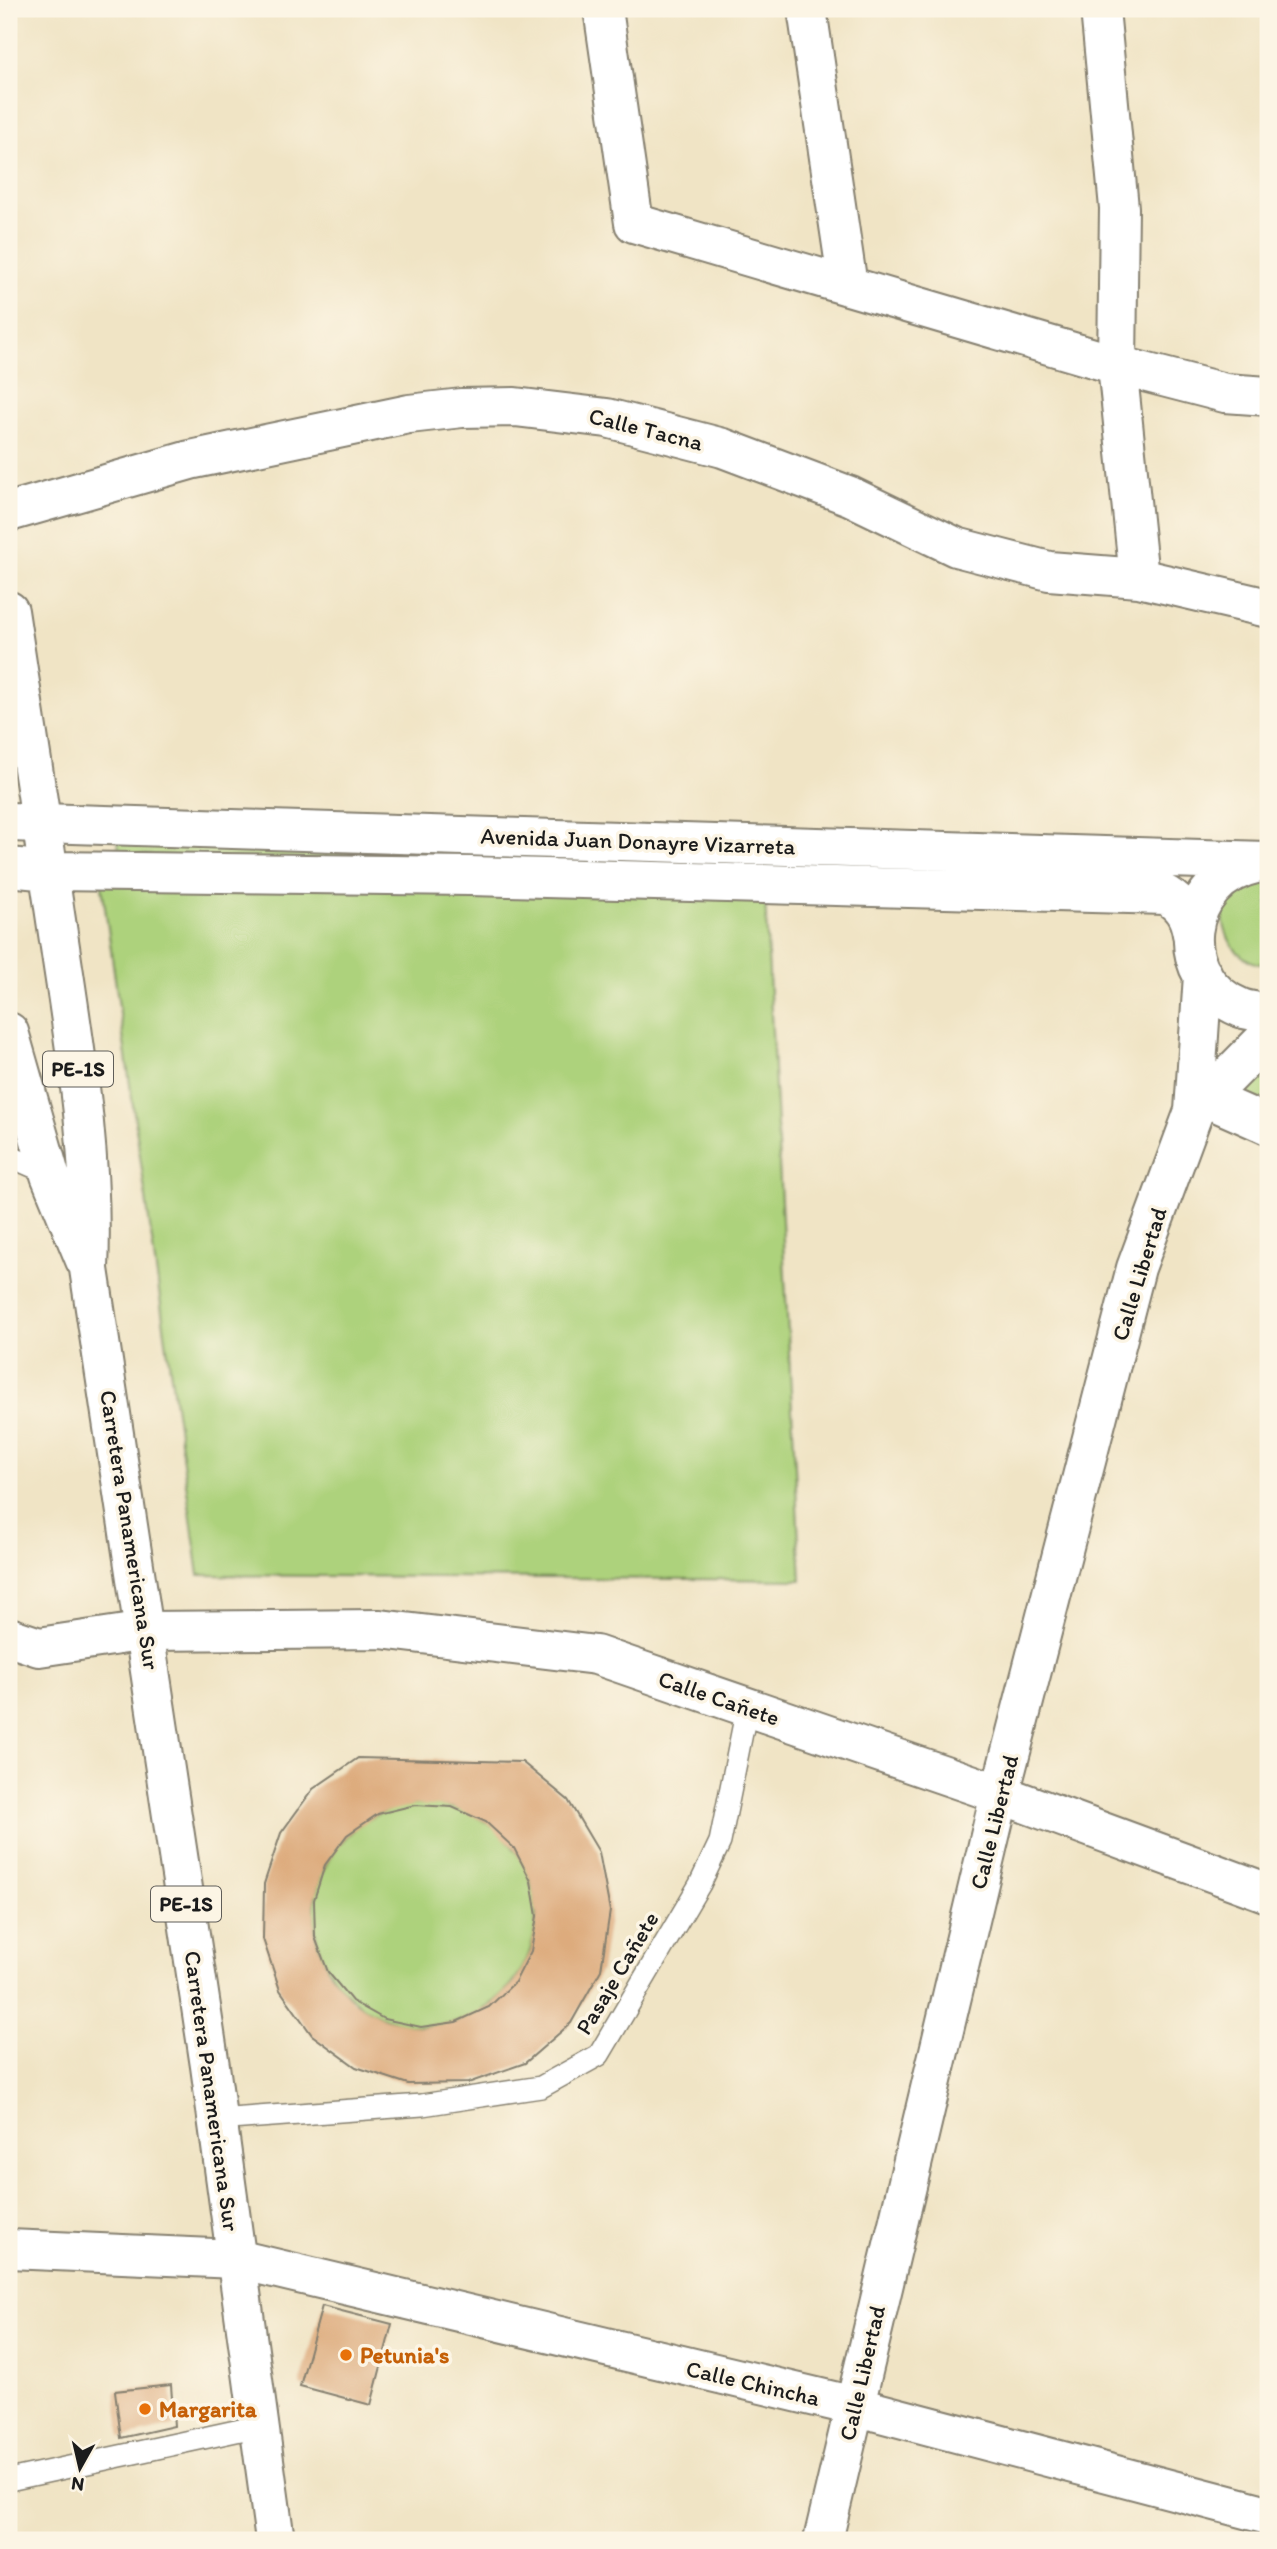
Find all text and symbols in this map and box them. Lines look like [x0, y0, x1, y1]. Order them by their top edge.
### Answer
street label: Calle Tacna [586, 401, 706, 457]
street label: Avenida Juan Donayre Vizarreta [480, 822, 796, 860]
road number: PE-1S [43, 1052, 113, 1086]
street label: Calle Libertad [1105, 1204, 1173, 1344]
street label: Carretera Panamericana Sur [94, 1388, 166, 1672]
street label: Calle Cañete [655, 1664, 783, 1732]
street label: Calle Libertad [964, 1751, 1024, 1892]
road number: PE-1S [151, 1886, 221, 1922]
street label: Pasaje Cañete [569, 1907, 665, 2039]
street label: Carretera Panamericana Sur [178, 1949, 246, 2233]
street label: Calle Libertad [833, 2302, 891, 2443]
place label: Petunia's [360, 2341, 449, 2369]
marker: Petunia's [338, 2347, 354, 2363]
street label: Calle Chincha [683, 2354, 823, 2412]
place label: Margarita [159, 2395, 258, 2423]
marker: Margarita [137, 2401, 153, 2417]
north arrow [46, 2434, 116, 2504]
text: N [70, 2472, 86, 2497]

